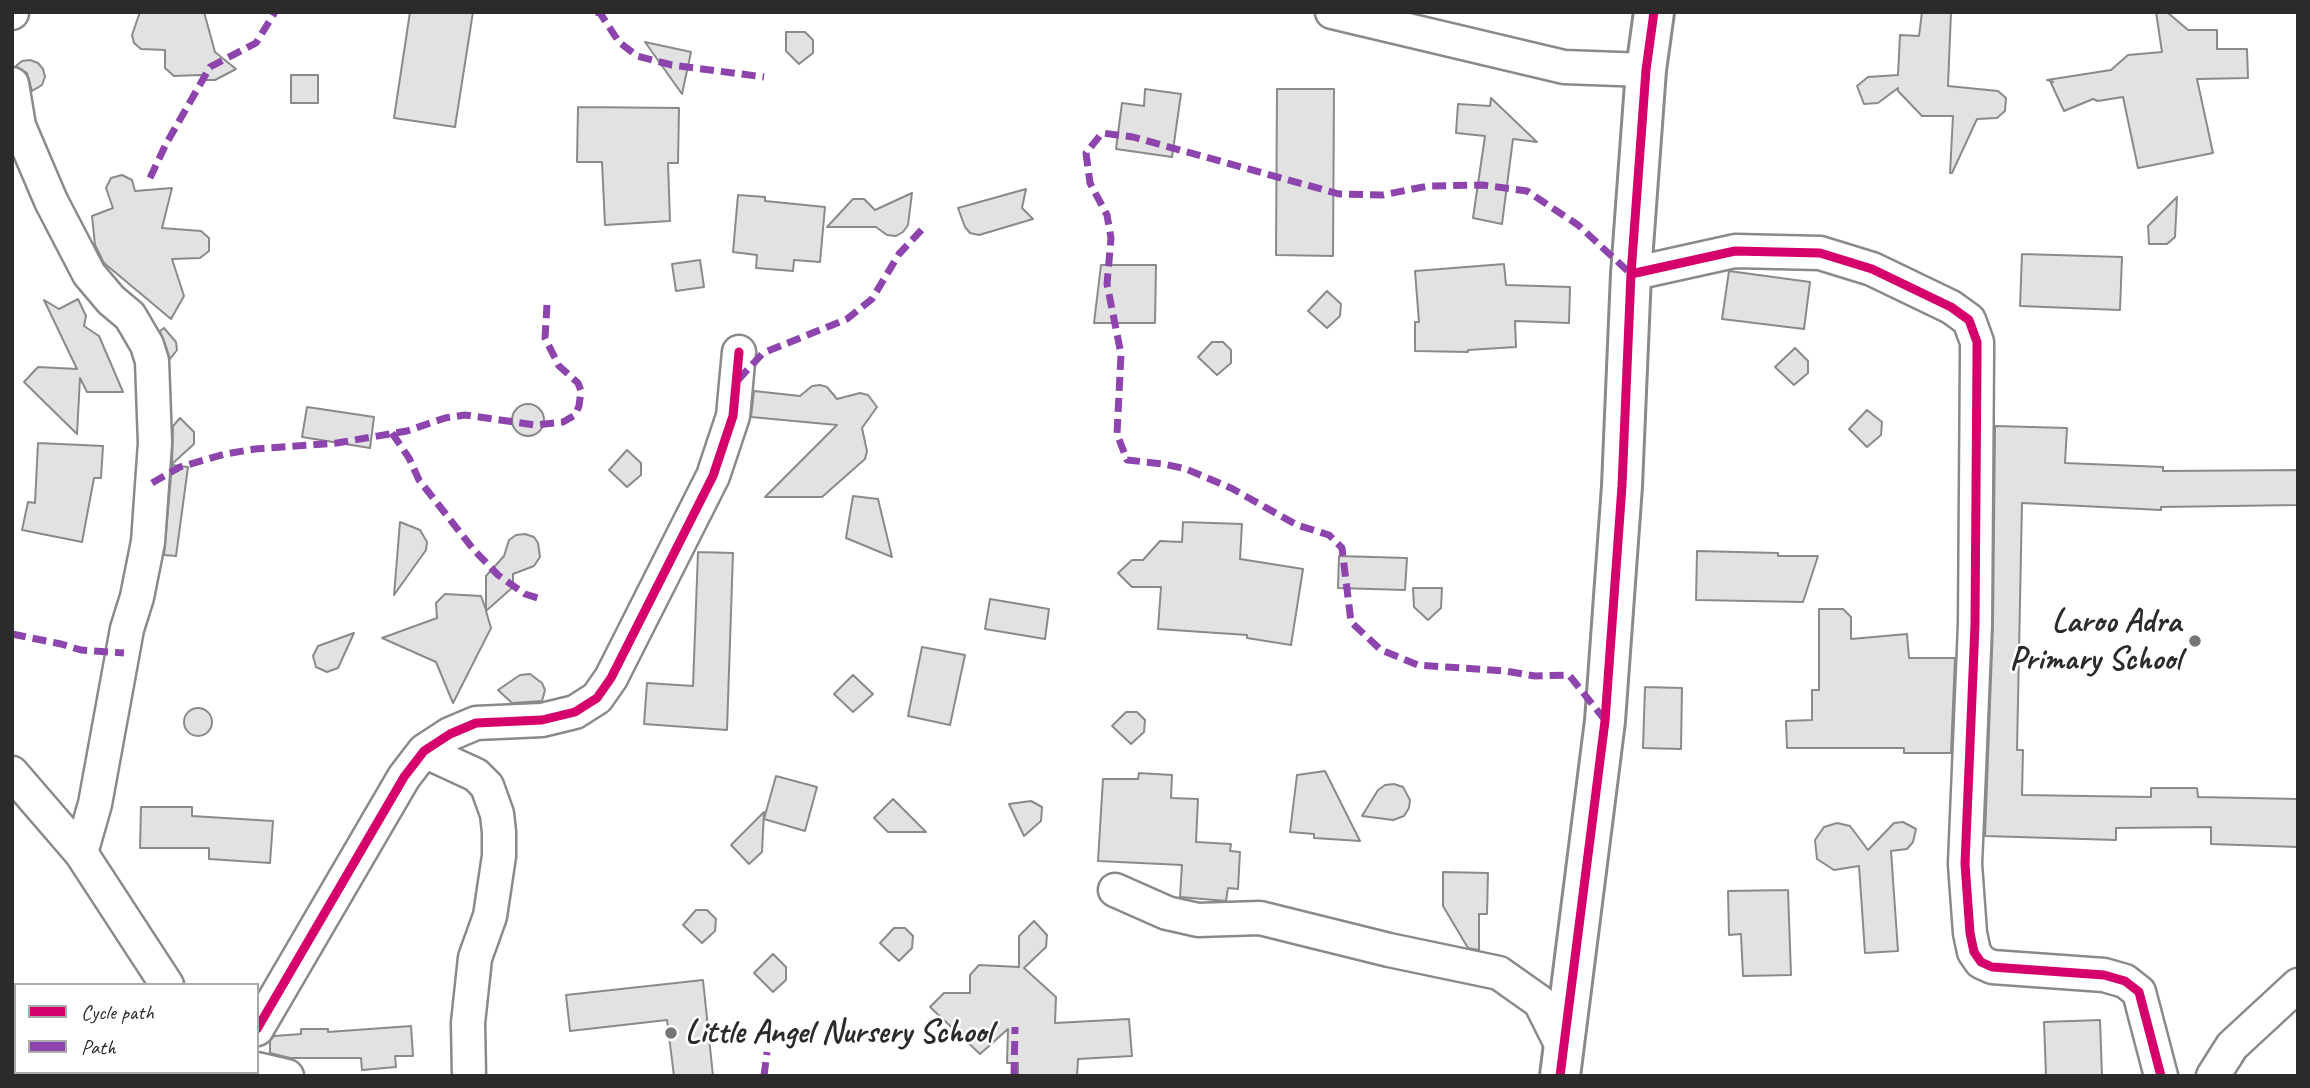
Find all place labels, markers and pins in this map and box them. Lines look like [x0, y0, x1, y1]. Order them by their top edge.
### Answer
place label: Laroo Adra Primary School [2009, 602, 2181, 680]
marker: Laroo Adra Primary School [2187, 633, 2203, 649]
place label: Little Angel Nursery School [685, 1013, 992, 1053]
marker: Little Angel Nursery School [663, 1025, 679, 1041]

